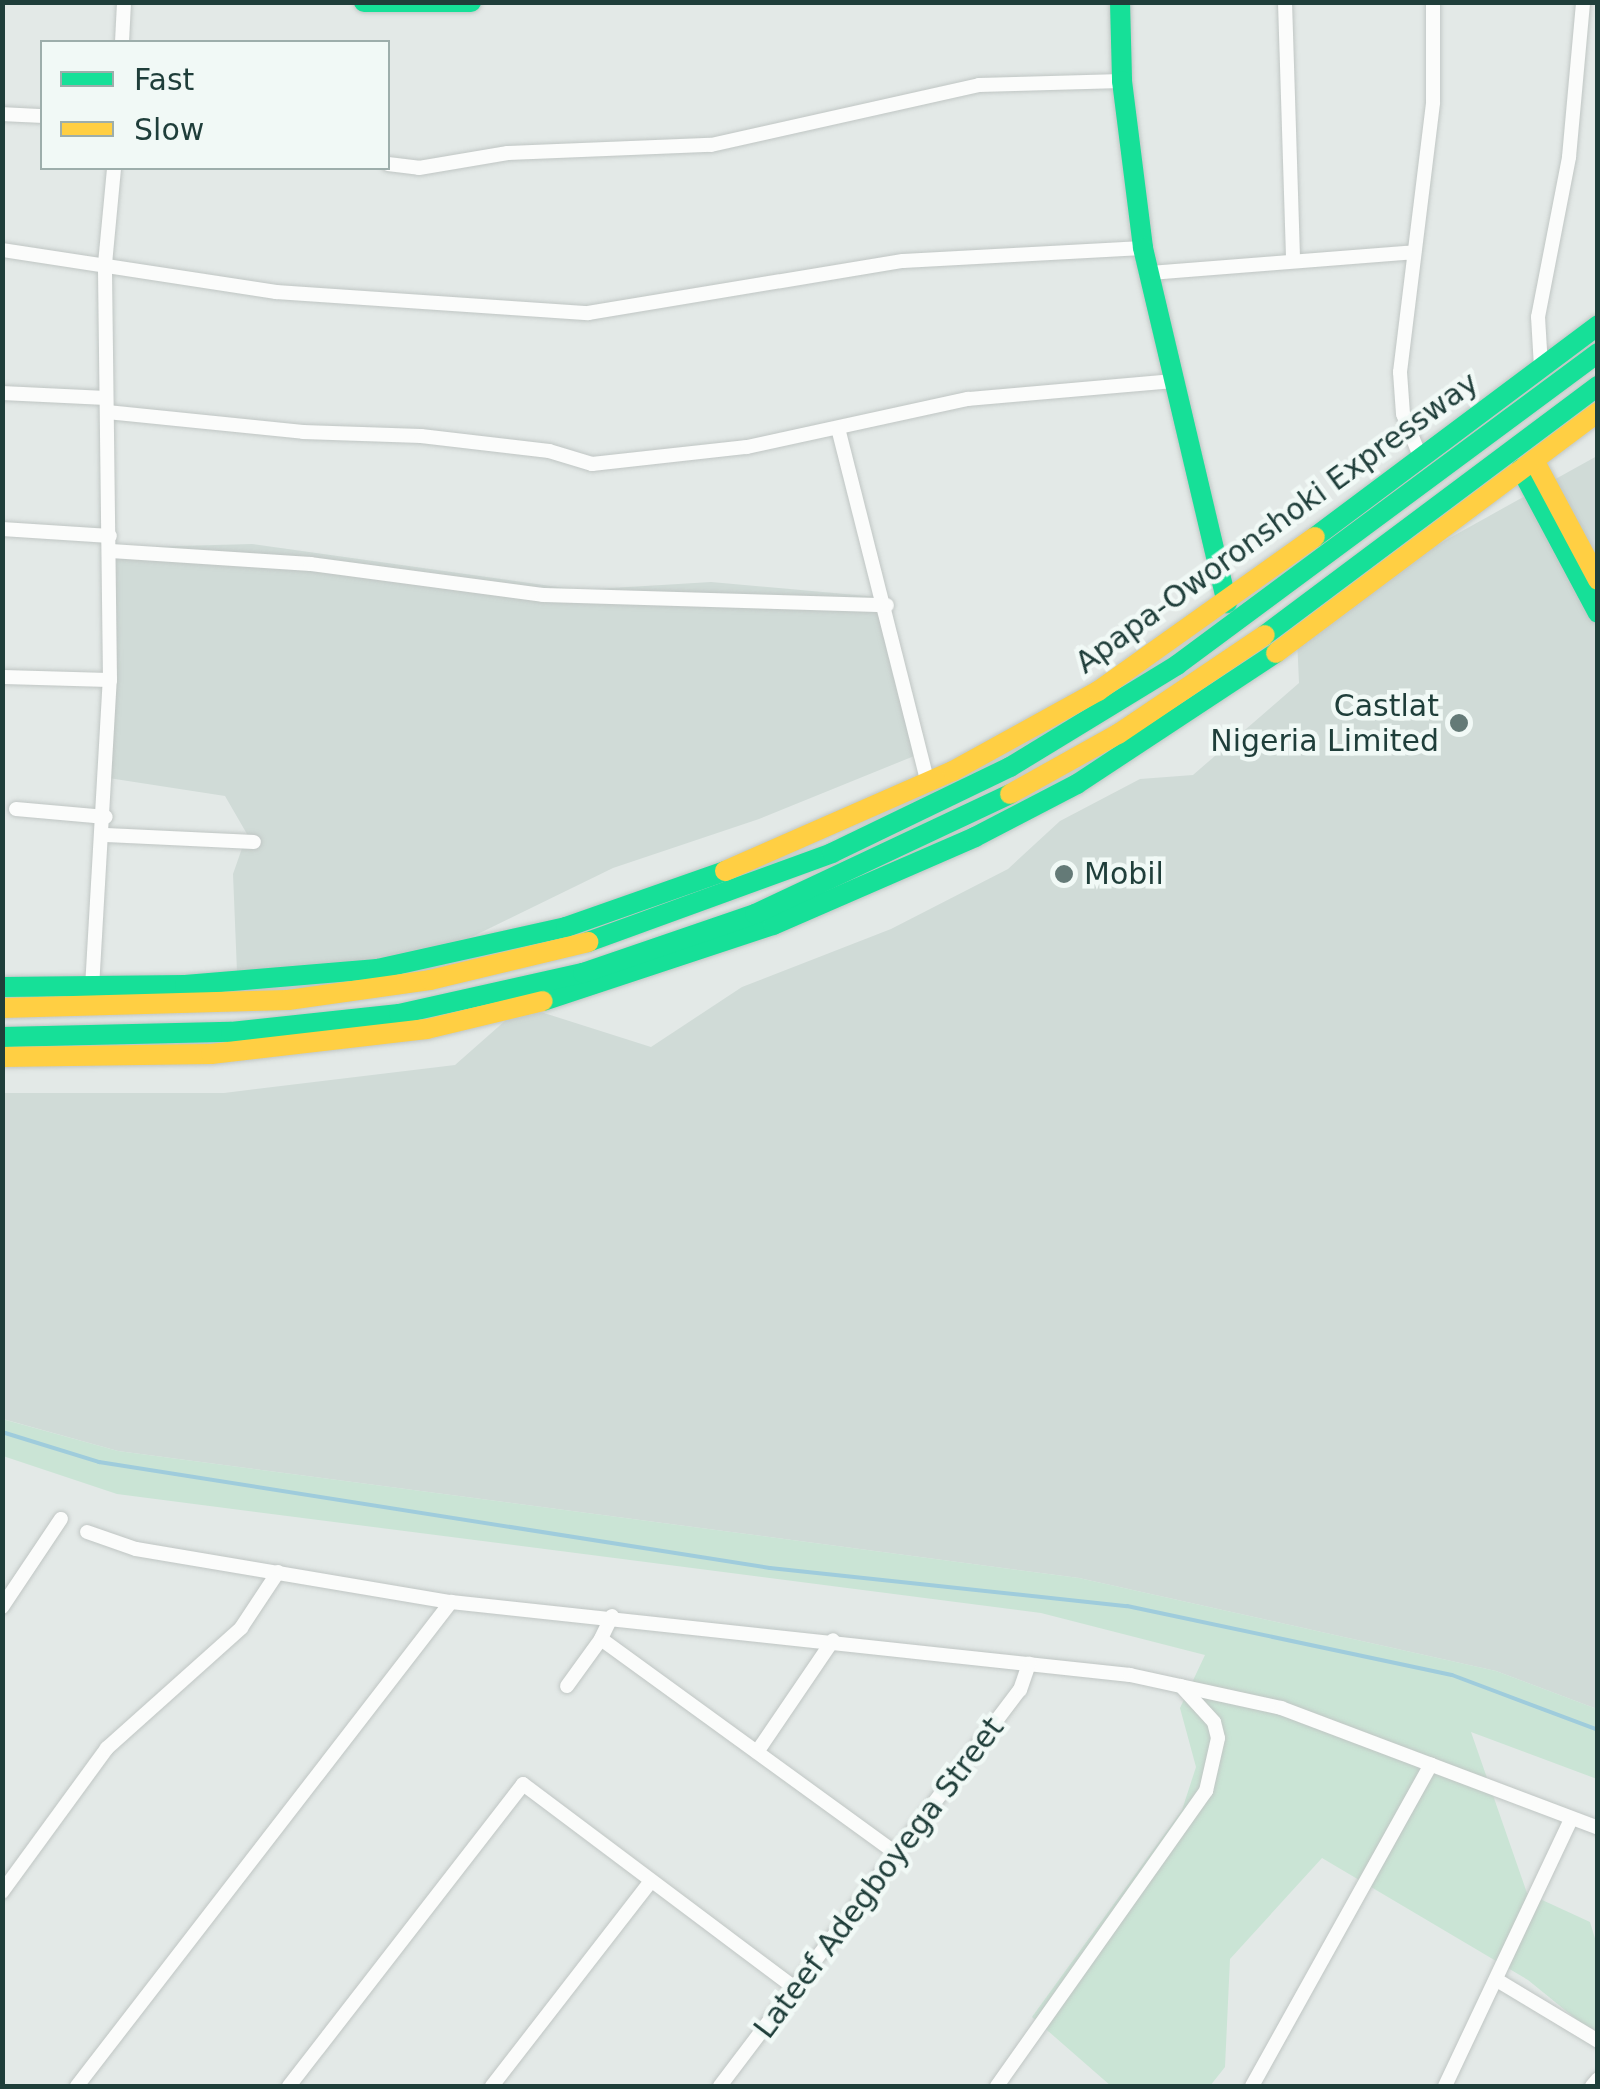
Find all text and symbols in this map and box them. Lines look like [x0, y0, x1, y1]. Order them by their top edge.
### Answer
legend [40, 40, 390, 170]
text: Fast [134, 62, 194, 97]
text: Slow [134, 112, 204, 147]
street label: Apapa-Oworonshoki Expressway [1069, 365, 1485, 681]
place label: Castlat Nigeria Limited [1210, 688, 1439, 758]
marker: Castlat Nigeria Limited [1448, 712, 1470, 734]
place label: Mobil [1084, 856, 1164, 892]
marker: Mobil [1053, 863, 1075, 885]
street label: Lateef Adegboyega Street [747, 1711, 1011, 2045]

